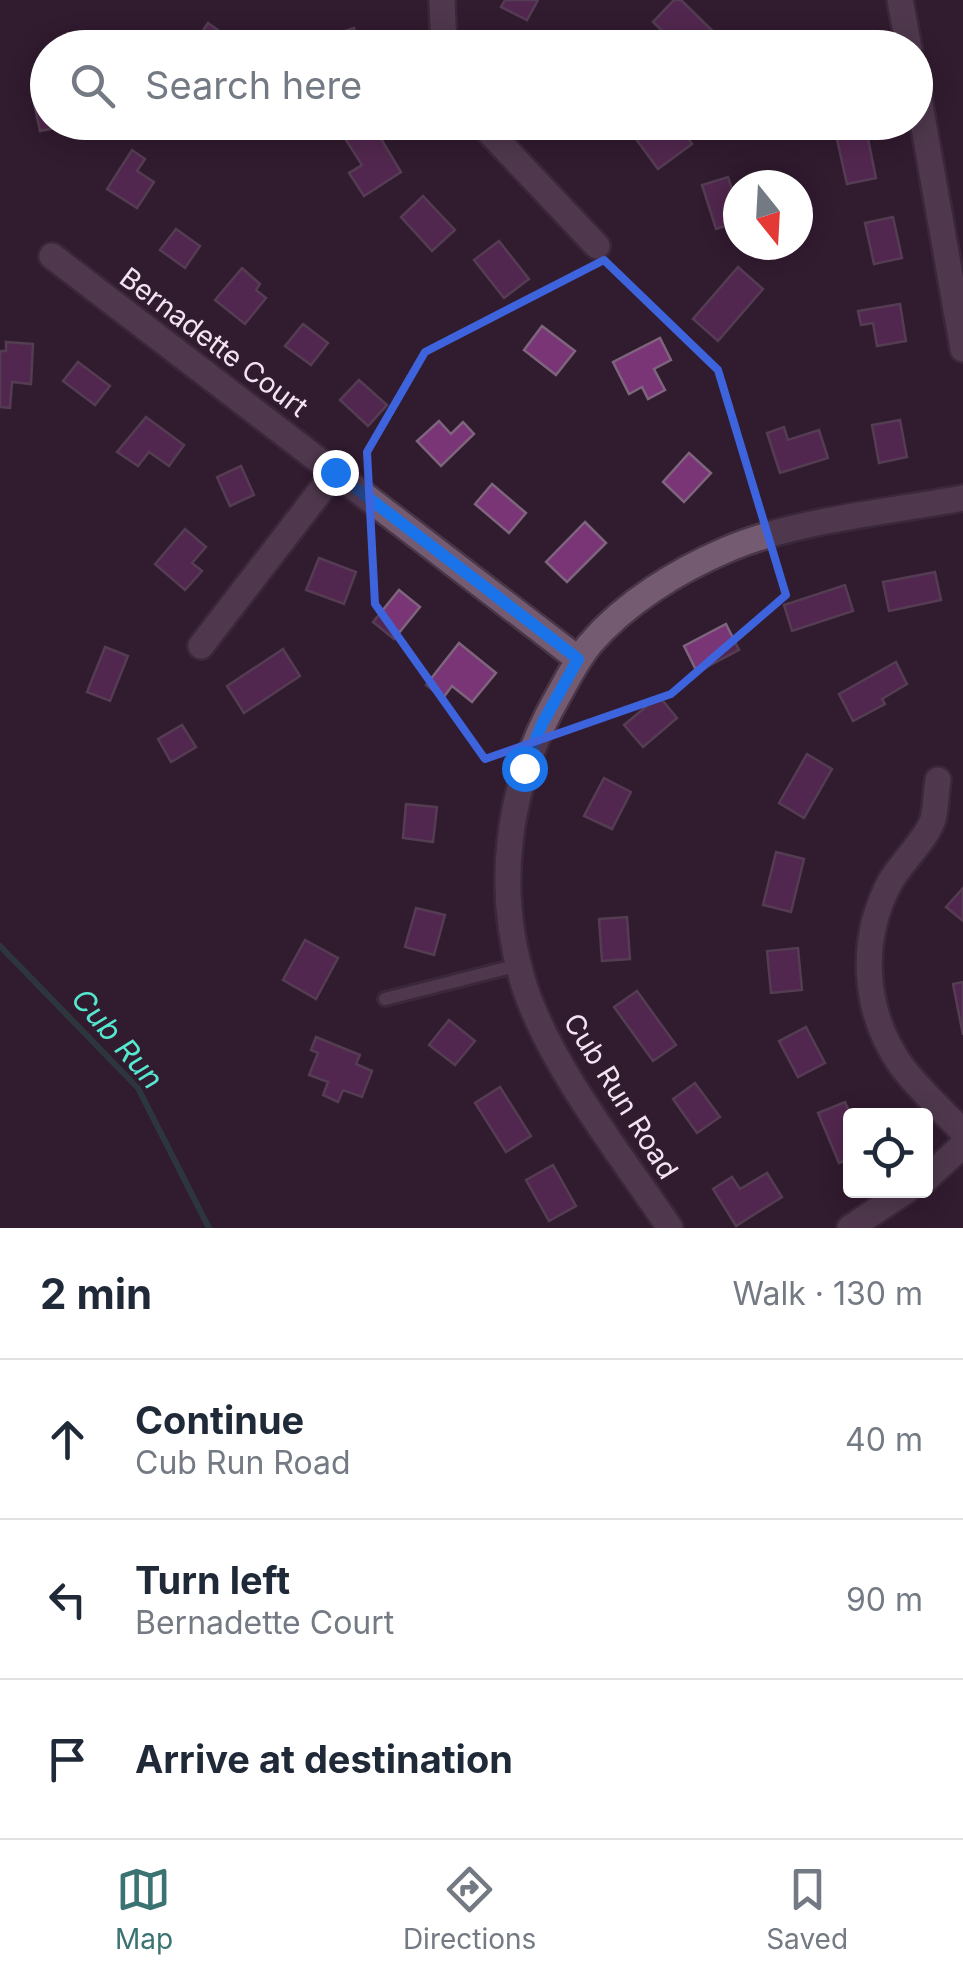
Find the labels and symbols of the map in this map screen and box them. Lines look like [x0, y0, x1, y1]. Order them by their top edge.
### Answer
north arrow [723, 170, 813, 260]
street label: Bernadette Court [113, 260, 315, 424]
route end [313, 450, 359, 496]
route start [502, 746, 548, 792]
water label: Cub Run [64, 981, 171, 1096]
street label: Cub Run Road [557, 1007, 685, 1185]

